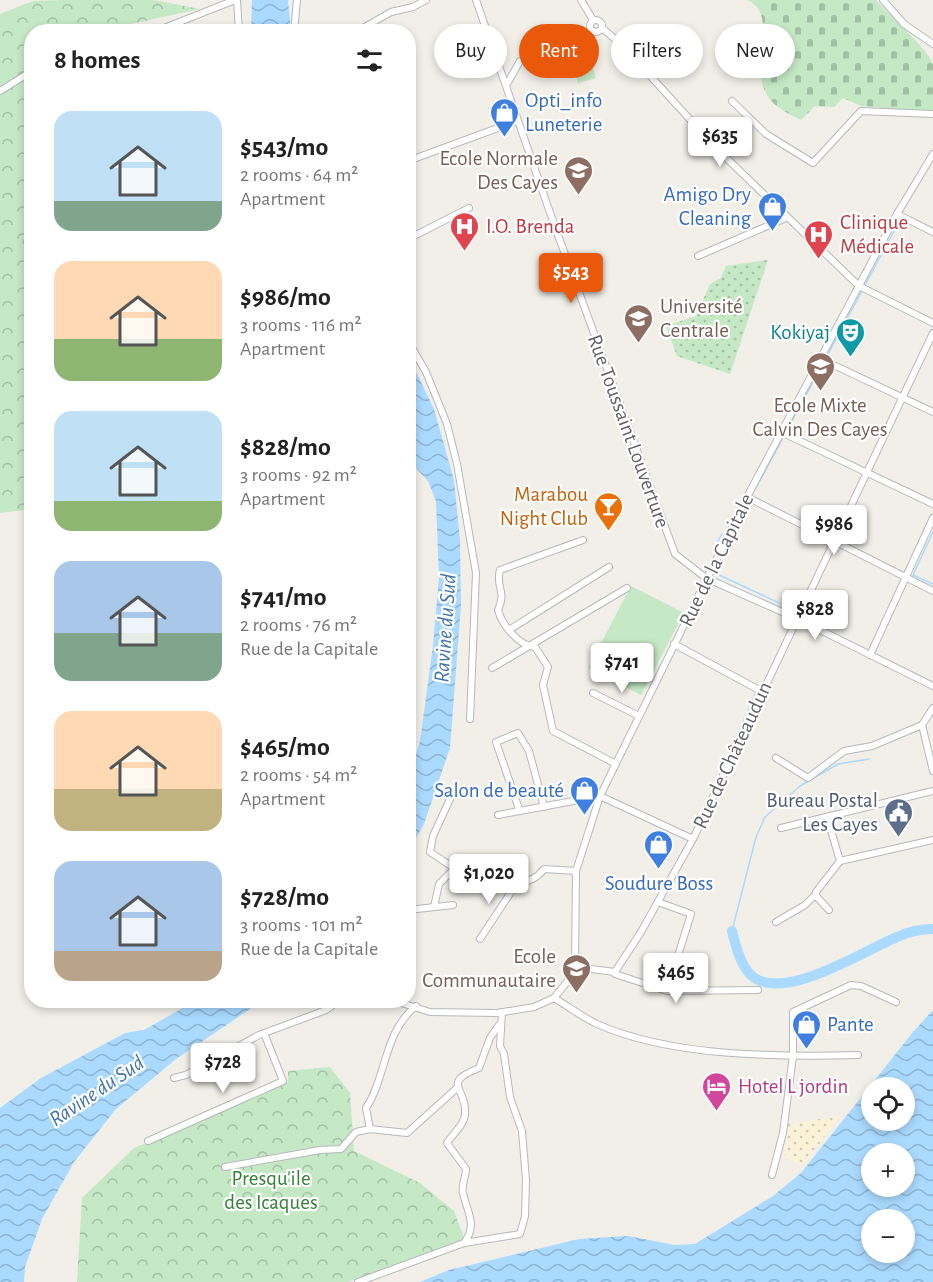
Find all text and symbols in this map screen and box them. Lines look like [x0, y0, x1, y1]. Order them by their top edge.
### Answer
chip: Buy [434, 24, 507, 78]
chip: Rent [519, 24, 599, 78]
chip: Filters [611, 24, 703, 78]
chip: New [715, 24, 795, 78]
icon: filters [353, 44, 386, 77]
text: 8 homes [54, 47, 141, 73]
place label: Opti_info Luneterie [525, 90, 602, 135]
shop icon: Opti_info Luneterie [488, 96, 520, 138]
pin: $635 [684, 117, 756, 168]
text: $635 [702, 126, 738, 146]
text: $543/mo [240, 134, 328, 160]
icon: home [102, 135, 174, 207]
place label: Ecole Normale Des Cayes [440, 148, 558, 193]
school or university icon: Ecole Normale Des Cayes [563, 154, 595, 196]
text: 2 rooms · 64 m² [240, 165, 358, 185]
place label: Amigo Dry Cleaning [664, 184, 752, 229]
text: Apartment [240, 189, 325, 209]
shop icon: Amigo Dry Cleaning [756, 190, 788, 232]
hospital icon: I.O. Brenda [449, 210, 481, 252]
place label: Clinique Médicale [840, 212, 914, 257]
place label: I.O. Brenda [486, 216, 575, 237]
hospital icon: Clinique Médicale [803, 218, 835, 260]
pin: $543 [535, 253, 607, 304]
text: $543 [553, 262, 589, 282]
text: $986/mo [240, 284, 331, 310]
icon: home [102, 285, 174, 357]
place label: Université Centrale [660, 296, 743, 341]
school or university icon: Université Centrale [623, 302, 655, 344]
text: 3 rooms · 116 m² [240, 315, 361, 335]
theatre icon: Kokiyaj [835, 316, 867, 358]
place label: Kokiyaj [770, 322, 830, 343]
street label: Rue Toussaint Louverture [584, 332, 673, 531]
text: Apartment [240, 339, 325, 359]
school or university icon: Ecole Mixte Calvin Des Cayes [804, 350, 836, 392]
place label: Ecole Mixte Calvin Des Cayes [752, 395, 888, 440]
text: $828/mo [240, 434, 331, 460]
icon: home [102, 435, 174, 507]
text: 3 rooms · 92 m² [240, 465, 357, 485]
place label: Marabou Night Club [500, 484, 588, 529]
text: Apartment [240, 489, 325, 509]
bar icon: Marabou Night Club [593, 490, 625, 532]
street label: Rue de la Capitale [675, 490, 758, 630]
pin: $986 [798, 505, 870, 556]
text: $986 [815, 514, 853, 534]
water label: Ravine du Sud [430, 573, 460, 683]
text: $741/mo [240, 584, 327, 610]
icon: home [102, 585, 174, 657]
pin: $828 [779, 590, 851, 641]
text: $828 [796, 599, 834, 619]
text: 2 rooms · 76 m² [240, 615, 357, 635]
text: Rue de la Capitale [240, 639, 378, 659]
pin: $741 [586, 643, 658, 694]
text: $741 [605, 652, 639, 672]
street label: Rue de Châteaudun [689, 679, 776, 832]
text: $465/mo [240, 734, 330, 760]
icon: home [102, 735, 174, 807]
text: 2 rooms · 54 m² [240, 765, 357, 785]
shop icon: Salon de beauté [569, 774, 601, 816]
place label: Salon de beauté [434, 780, 564, 801]
text: Apartment [240, 789, 325, 809]
place label: Bureau Postal Les Cayes [766, 790, 878, 835]
public building icon: Bureau Postal Les Cayes [883, 796, 915, 838]
shop icon: Soudure Boss [643, 828, 675, 870]
pin: $1,020 [440, 854, 538, 905]
text: $1,020 [463, 863, 515, 883]
place label: Soudure Boss [605, 873, 713, 894]
text: $728/mo [240, 884, 329, 910]
icon: home [102, 885, 174, 957]
text: 3 rooms · 101 m² [240, 915, 363, 935]
text: Rue de la Capitale [240, 939, 378, 959]
place label: Ecole Communautaire [422, 946, 556, 991]
school or university icon: Ecole Communautaire [561, 952, 593, 994]
pin: $465 [640, 953, 712, 1004]
text: $465 [657, 962, 695, 982]
shop icon: Pante [790, 1008, 822, 1050]
place label: Pante [827, 1014, 874, 1035]
pin: $728 [187, 1043, 259, 1094]
water label: Ravine du Sud [45, 1051, 148, 1130]
text: $728 [205, 1052, 241, 1072]
hotel icon: Hotel L jordin [701, 1070, 733, 1112]
place label: Hotel L jordin [738, 1076, 848, 1097]
map controls [861, 1077, 915, 1263]
button: locate [861, 1077, 915, 1131]
button: + [861, 1143, 915, 1197]
park label: Presqu'ile des Icaques [224, 1168, 318, 1213]
button: − [861, 1209, 915, 1263]

